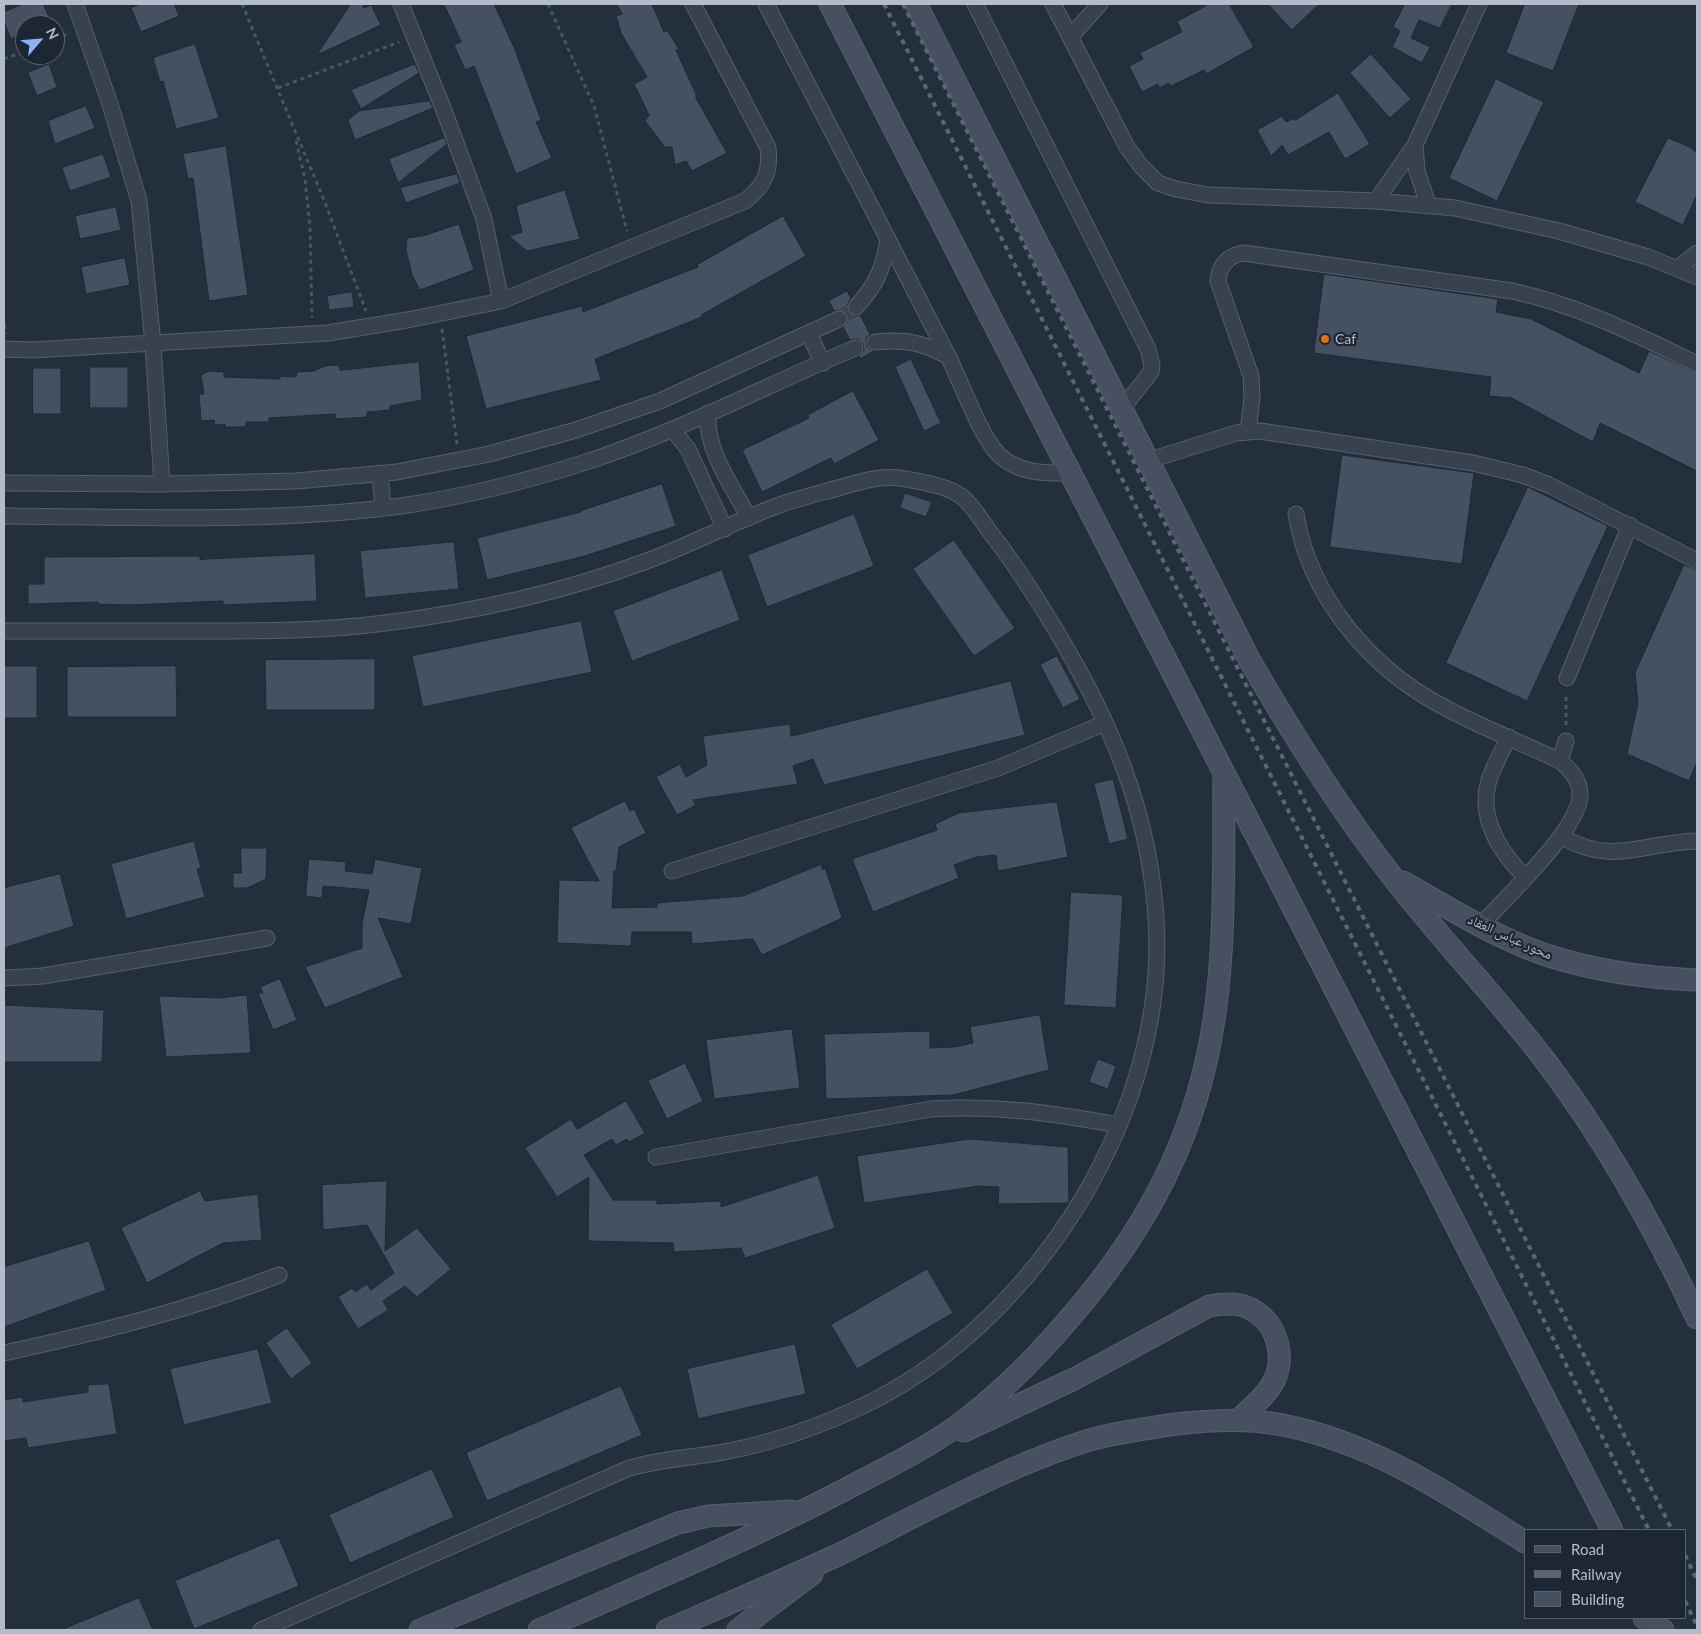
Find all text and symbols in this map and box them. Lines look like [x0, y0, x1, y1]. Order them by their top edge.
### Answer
north arrow [15, 15, 65, 65]
text: N [43, 25, 63, 42]
place label: Caf [1335, 331, 1356, 347]
marker: Caf [1319, 333, 1331, 345]
street label: محور عباس العقاد [1465, 911, 1555, 963]
legend [1524, 1529, 1686, 1619]
text: Road [1571, 1540, 1604, 1558]
text: Railway [1571, 1565, 1622, 1583]
text: Building [1571, 1590, 1624, 1608]

